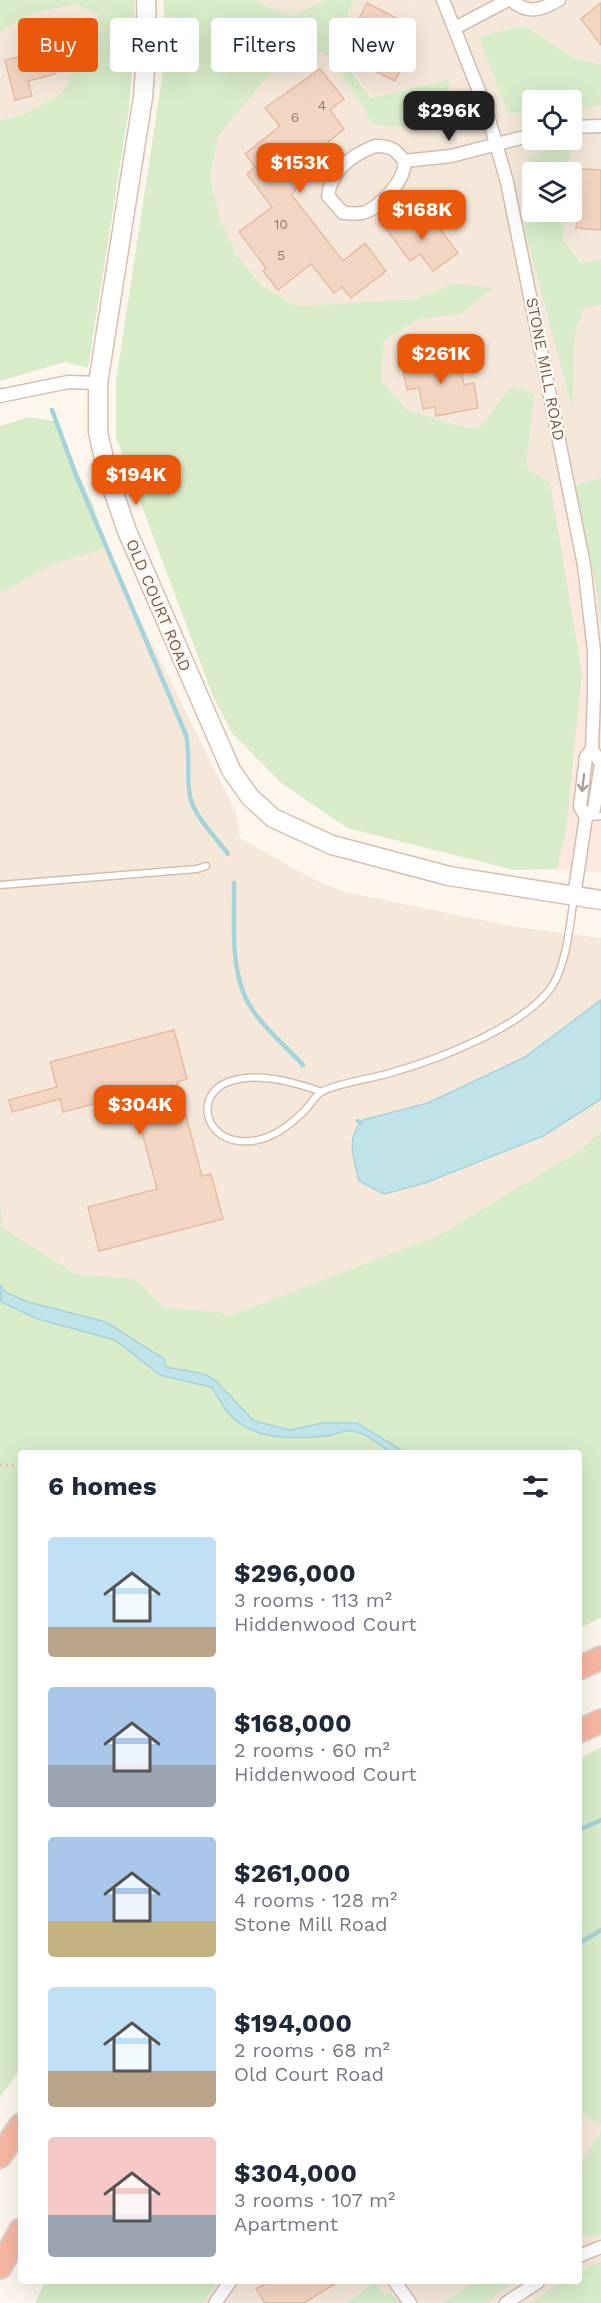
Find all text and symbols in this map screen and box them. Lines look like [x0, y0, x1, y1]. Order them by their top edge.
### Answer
chip: Buy [18, 18, 98, 72]
chip: Rent [110, 18, 199, 72]
chip: Filters [211, 18, 317, 72]
chip: New [329, 18, 416, 72]
map controls [522, 90, 582, 222]
button: locate [522, 90, 582, 150]
pin: $296K [407, 91, 491, 142]
house number: 4 [318, 97, 326, 113]
text: $296K [417, 98, 481, 122]
house number: 6 [291, 109, 299, 125]
pin: $153K [258, 143, 342, 194]
text: $153K [271, 150, 329, 174]
button: layers [522, 162, 582, 222]
pin: $168K [380, 190, 464, 241]
text: $168K [392, 197, 452, 221]
house number: 10 [274, 216, 288, 232]
house number: 5 [277, 247, 285, 263]
street label: STONE MILL ROAD [522, 296, 569, 442]
pin: $261K [399, 334, 483, 385]
text: $261K [411, 341, 471, 365]
pin: $194K [94, 455, 178, 506]
text: $194K [106, 462, 166, 486]
street label: OLD COURT ROAD [122, 536, 195, 674]
one-way arrow [577, 772, 588, 792]
pin: $304K [98, 1085, 182, 1136]
text: $304K [108, 1092, 172, 1116]
icon: filters [519, 1470, 552, 1503]
text: 6 homes [48, 1471, 157, 1501]
text: $296,000 [234, 1558, 356, 1588]
icon: home [96, 1561, 168, 1633]
text: 3 rooms · 113 m² [234, 1588, 392, 1612]
text: Hiddenwood Court [234, 1612, 417, 1636]
text: $168,000 [234, 1708, 352, 1738]
icon: home [96, 1711, 168, 1783]
text: 2 rooms · 60 m² [234, 1738, 390, 1762]
text: Hiddenwood Court [234, 1762, 417, 1786]
text: $261,000 [234, 1858, 350, 1888]
icon: home [96, 1861, 168, 1933]
text: 4 rooms · 128 m² [234, 1888, 397, 1912]
text: Stone Mill Road [234, 1912, 388, 1936]
text: $194,000 [234, 2008, 352, 2038]
icon: home [96, 2011, 168, 2083]
text: 2 rooms · 68 m² [234, 2038, 390, 2062]
text: Old Court Road [234, 2062, 384, 2086]
text: $304,000 [234, 2158, 357, 2188]
icon: home [96, 2161, 168, 2233]
text: 3 rooms · 107 m² [234, 2188, 395, 2212]
text: Apartment [234, 2212, 338, 2236]

